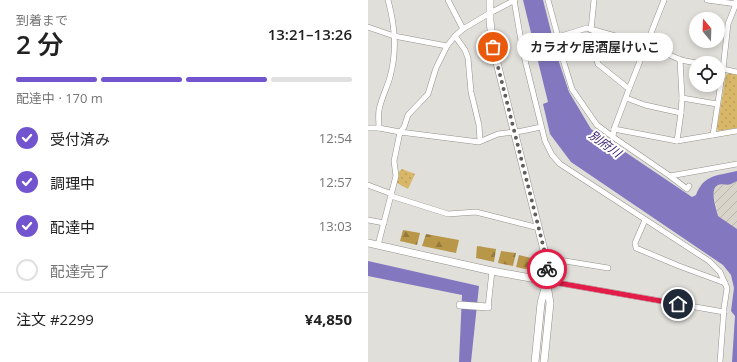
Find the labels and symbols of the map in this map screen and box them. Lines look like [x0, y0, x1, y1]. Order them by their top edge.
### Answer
north arrow [689, 12, 725, 48]
pin [476, 30, 510, 64]
callout: カラオケ居酒屋けいこ [517, 33, 673, 61]
water label: 別府川 [586, 126, 626, 162]
courier [527, 249, 567, 289]
pin [661, 287, 695, 321]

